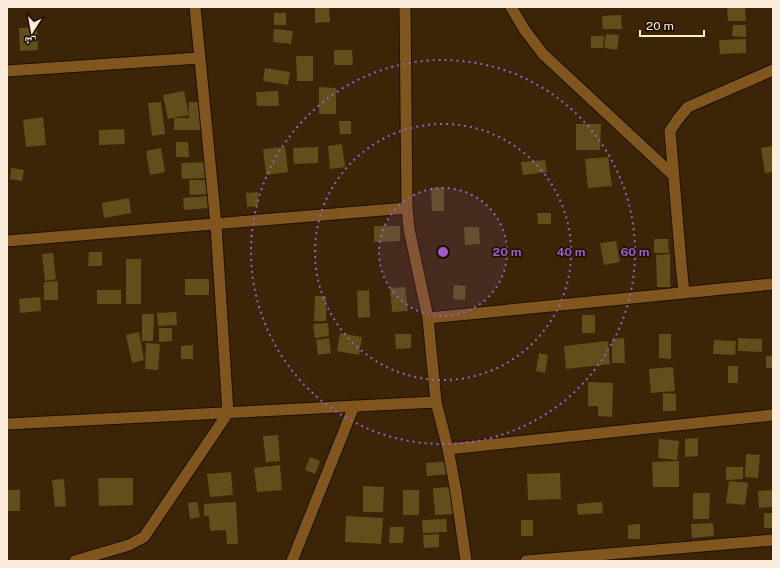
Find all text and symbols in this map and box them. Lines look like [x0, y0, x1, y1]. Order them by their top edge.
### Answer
north arrow [12, 12, 52, 52]
scale bar [640, 12, 704, 38]
text: 20 m [646, 19, 674, 33]
text: ش [23, 33, 37, 49]
centre of rings [436, 245, 450, 259]
text: 20 m [493, 245, 522, 259]
text: 40 m [556, 245, 586, 259]
text: 60 m [620, 245, 650, 259]

